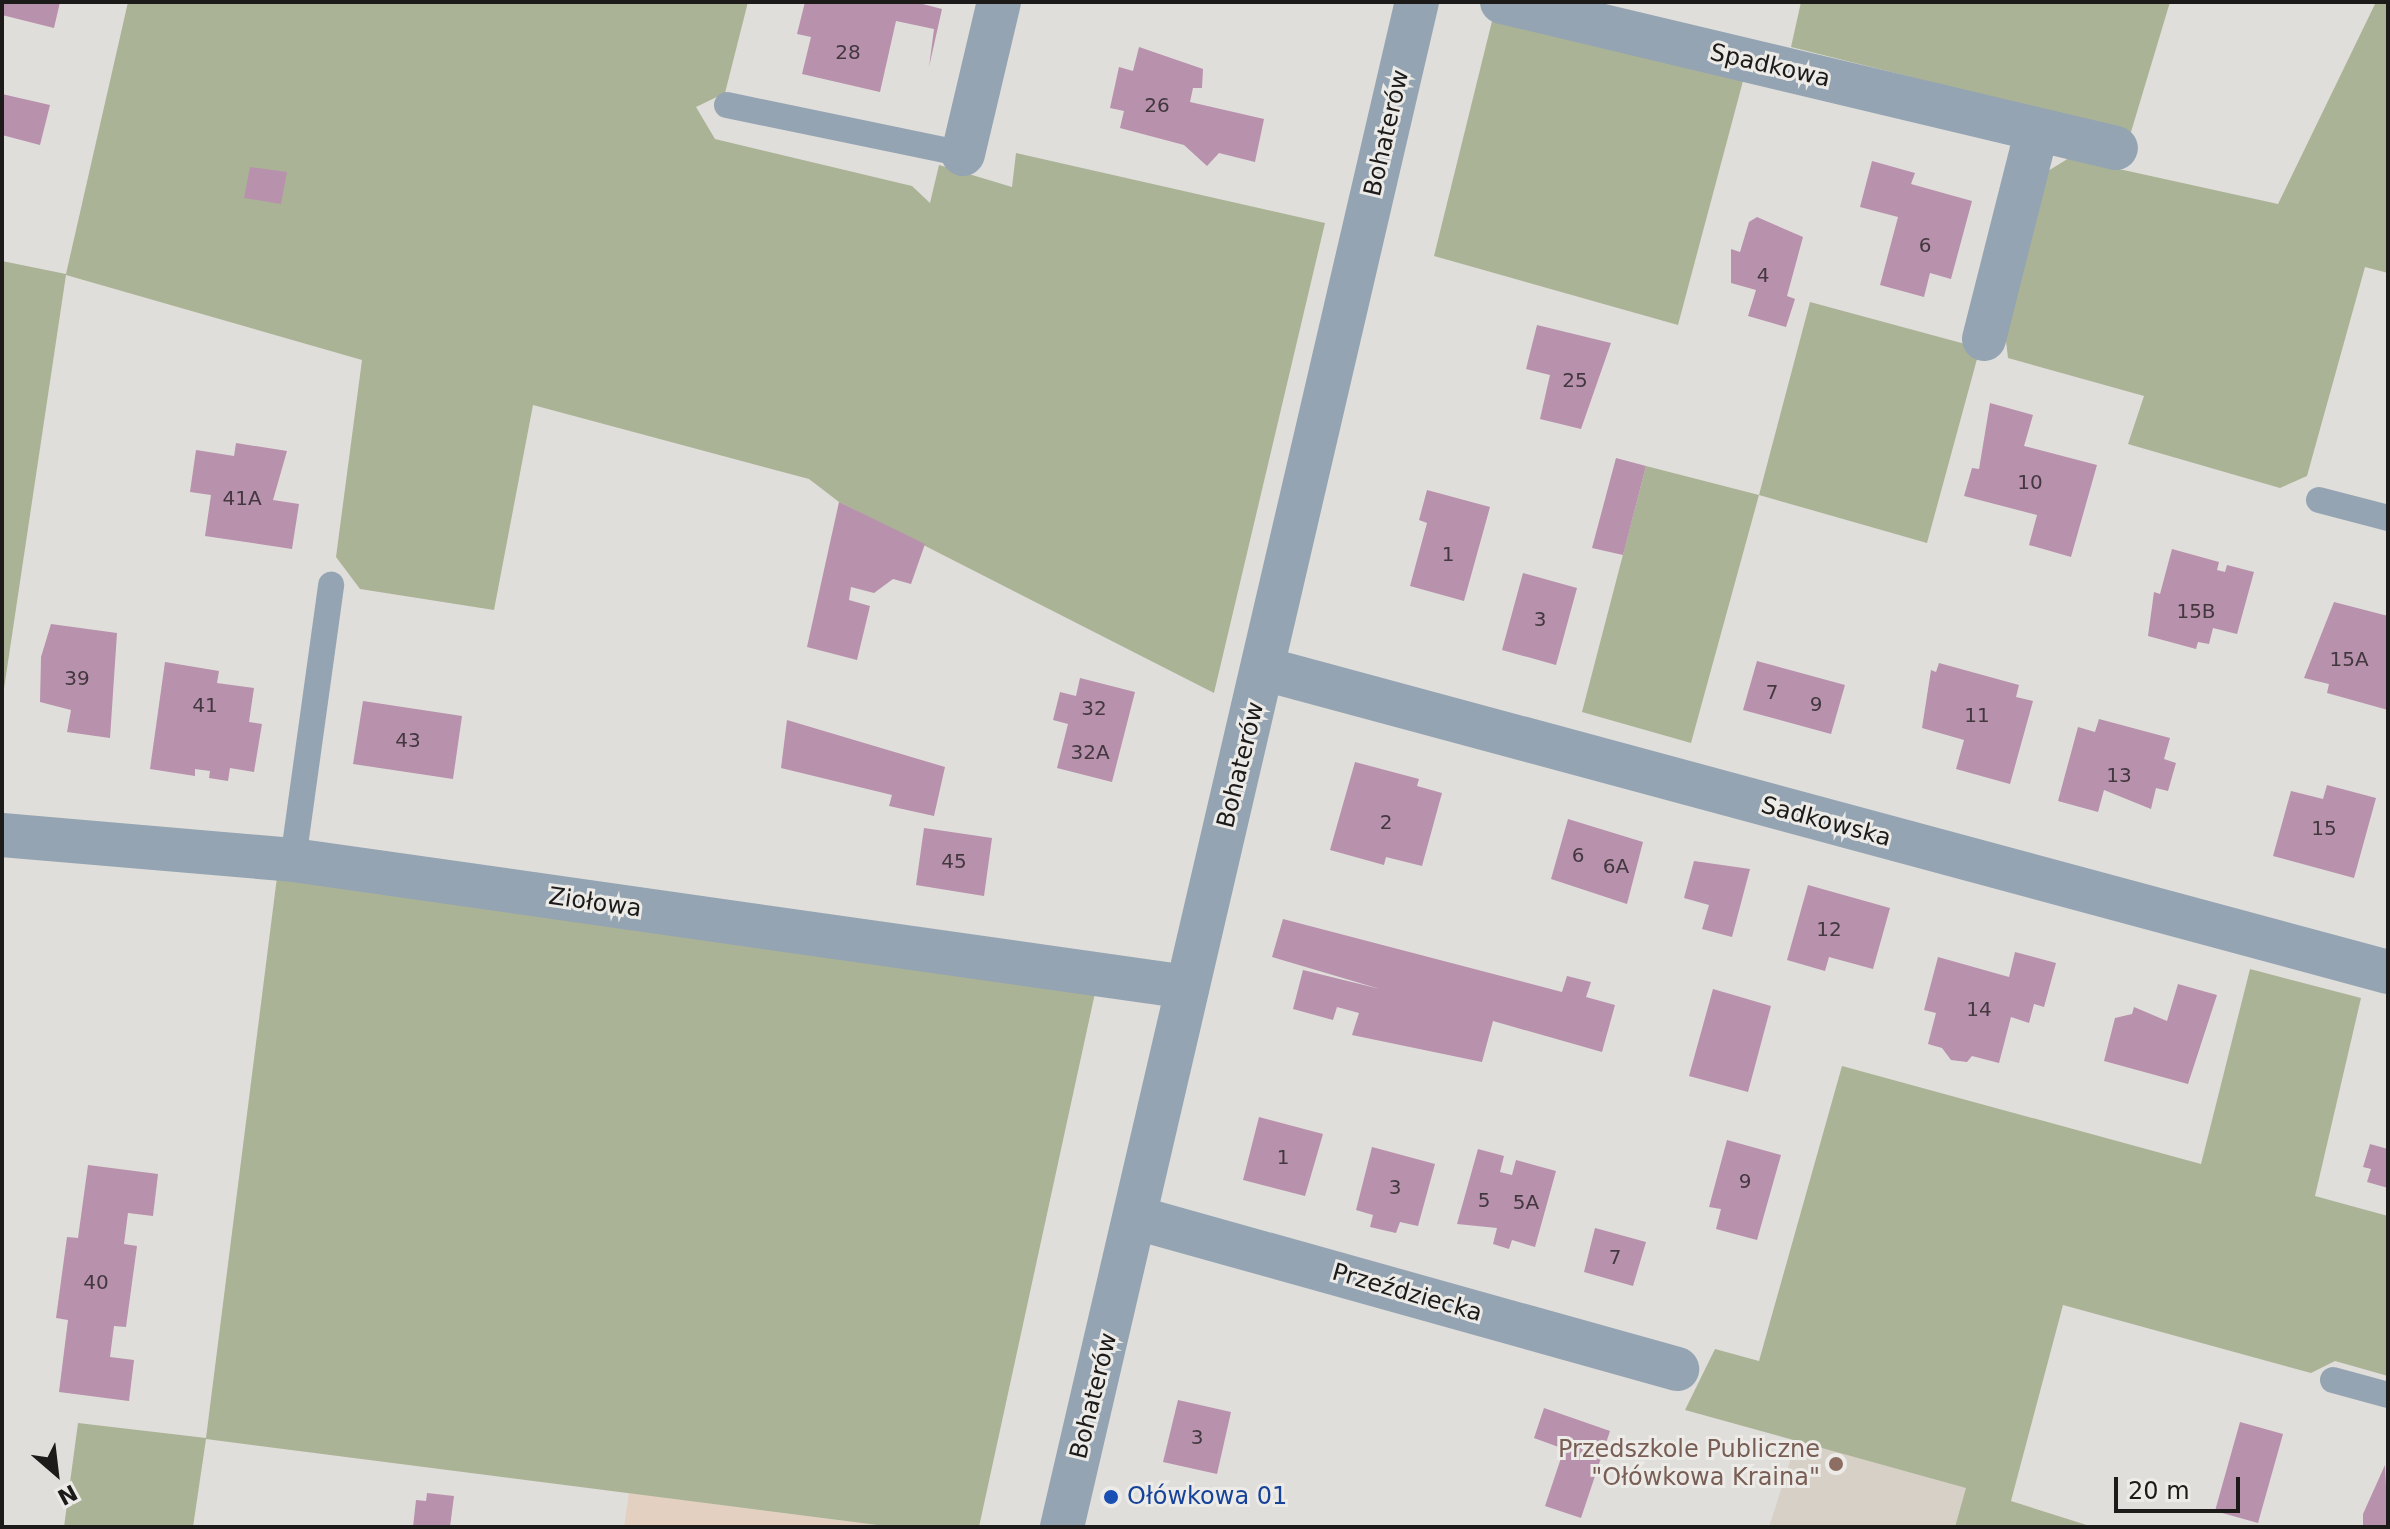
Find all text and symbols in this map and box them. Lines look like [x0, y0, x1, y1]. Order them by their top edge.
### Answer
street label: Spadkowa [1707, 38, 1833, 94]
house number: 28 [835, 40, 861, 64]
street label: Bohaterów [1358, 67, 1416, 199]
house number: 26 [1144, 93, 1170, 117]
house number: 6 [1919, 233, 1931, 257]
house number: 4 [1757, 263, 1769, 287]
house number: 25 [1562, 368, 1588, 392]
house number: 10 [2017, 470, 2043, 494]
house number: 41A [222, 486, 262, 510]
house number: 1 [1442, 542, 1454, 566]
house number: 15B [2176, 599, 2216, 623]
house number: 3 [1534, 607, 1546, 631]
house number: 15A [2329, 647, 2369, 671]
house number: 39 [64, 666, 90, 690]
house number: 7 [1766, 680, 1778, 704]
house number: 9 [1810, 692, 1822, 716]
house number: 41 [192, 693, 218, 717]
house number: 32 [1081, 696, 1107, 720]
street label: Bohaterów [1211, 699, 1271, 831]
house number: 11 [1964, 703, 1990, 727]
house number: 43 [395, 728, 421, 752]
house number: 32A [1070, 740, 1110, 764]
house number: 13 [2106, 763, 2132, 787]
street label: Sadkowska [1758, 791, 1894, 853]
house number: 2 [1380, 810, 1392, 834]
house number: 15 [2311, 816, 2337, 840]
house number: 6 [1572, 843, 1584, 867]
house number: 45 [941, 849, 967, 873]
house number: 6A [1603, 854, 1629, 878]
street label: Ziołowa [547, 882, 643, 924]
house number: 12 [1816, 917, 1842, 941]
house number: 14 [1966, 997, 1992, 1021]
house number: 1 [1277, 1145, 1289, 1169]
house number: 9 [1739, 1169, 1751, 1193]
house number: 3 [1389, 1175, 1401, 1199]
house number: 5 [1478, 1188, 1490, 1212]
house number: 5A [1513, 1190, 1539, 1214]
house number: 7 [1609, 1245, 1621, 1269]
street label: Przeździecka [1329, 1258, 1485, 1328]
house number: 40 [83, 1270, 109, 1294]
street label: Bohaterów [1064, 1330, 1124, 1462]
house number: 3 [1191, 1425, 1203, 1449]
north arrow [16, 1433, 96, 1513]
place label: Przedszkole Publiczne "Ołówkowa Kraina" [1558, 1436, 1820, 1492]
marker: Przedszkole Publiczne "Ołówkowa Kraina" [1827, 1455, 1845, 1473]
scale bar [2118, 1461, 2244, 1511]
text: 20 m [2128, 1477, 2190, 1505]
text: N [54, 1479, 82, 1510]
place label: Ołówkowa 01 [1127, 1483, 1287, 1511]
marker: Ołówkowa 01 [1102, 1488, 1120, 1506]

